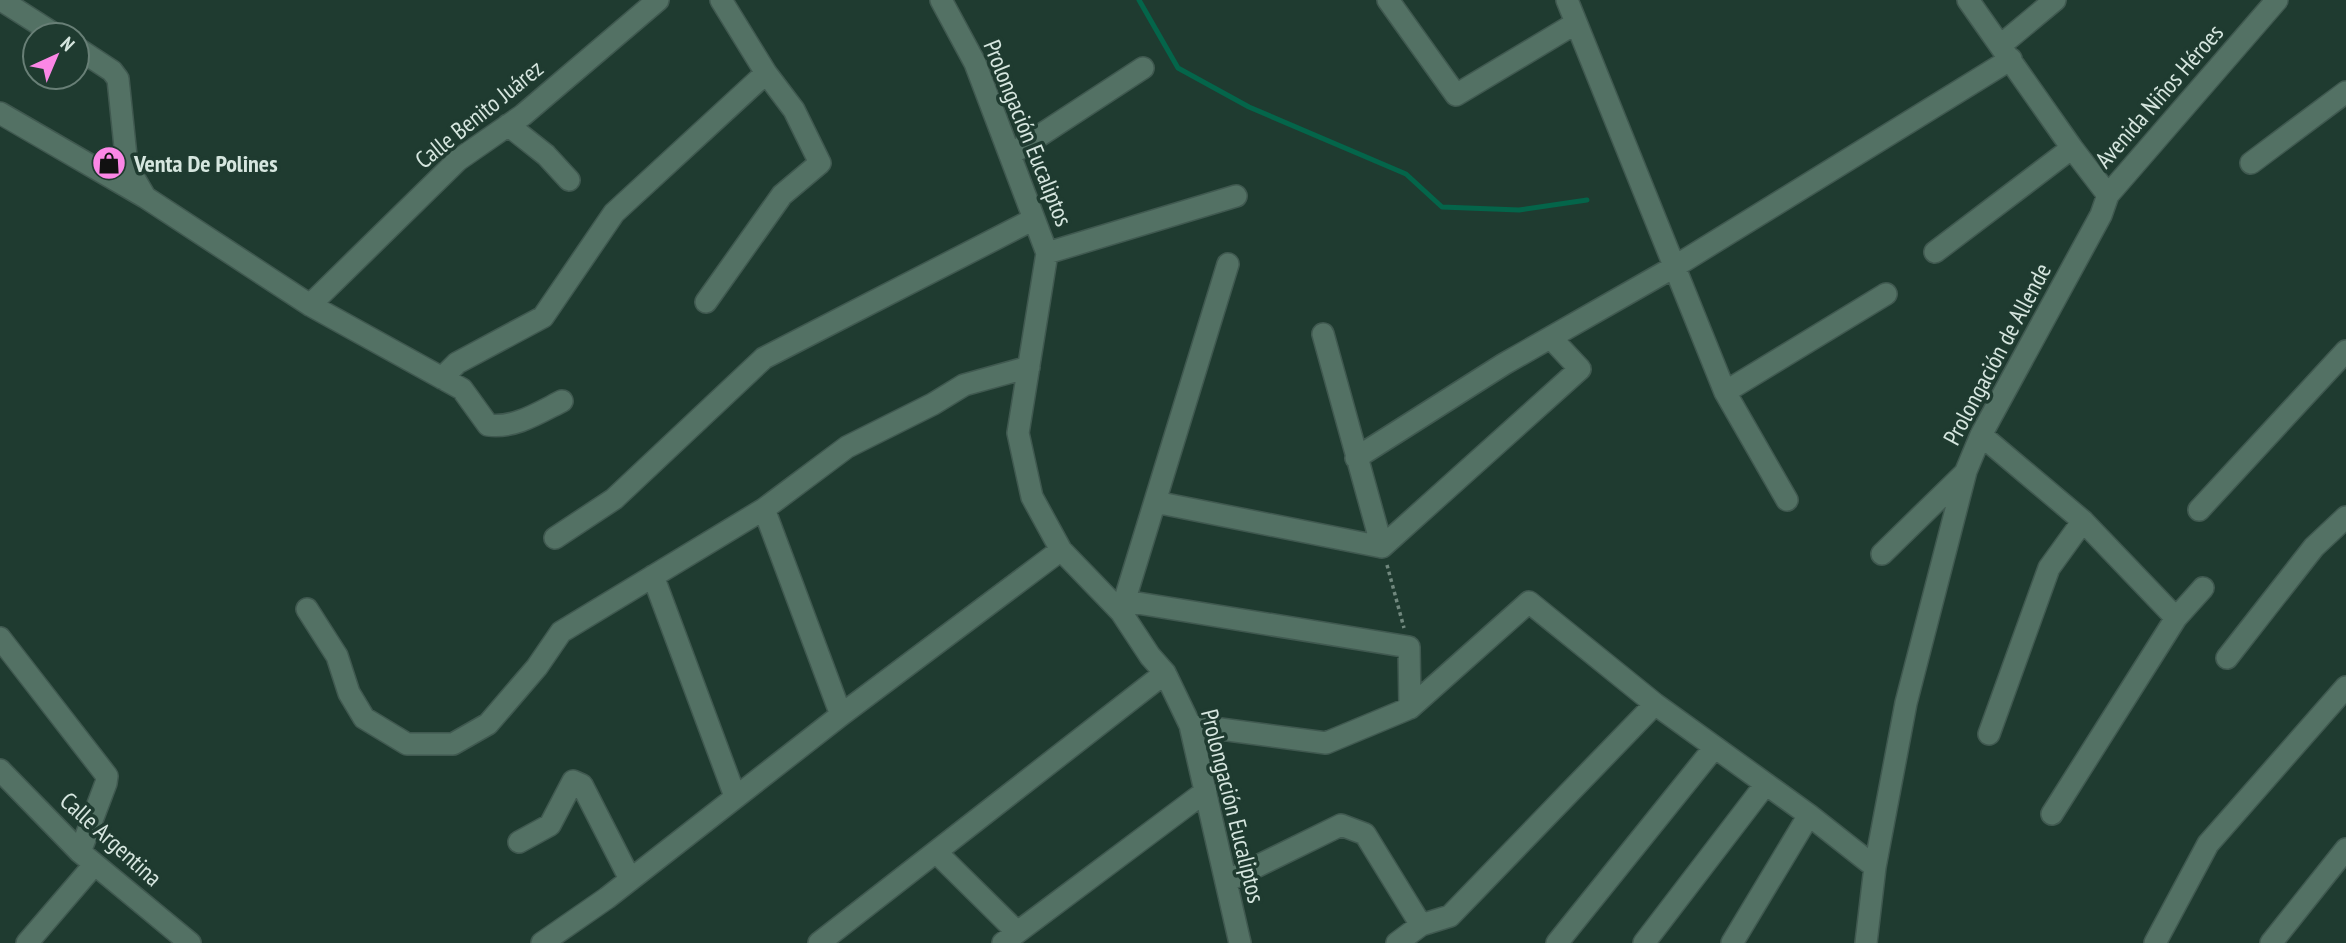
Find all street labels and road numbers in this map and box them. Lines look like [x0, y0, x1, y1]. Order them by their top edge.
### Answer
street label: Avenida Niños Héroes [2088, 18, 2230, 174]
street label: Prolongación Eucaliptos [976, 35, 1080, 231]
street label: Calle Benito Juárez [409, 53, 549, 175]
street label: Prolongación de Allende [1936, 258, 2058, 450]
street label: Prolongación Eucaliptos [1194, 706, 1272, 906]
street label: Calle Argentina [54, 785, 168, 893]

